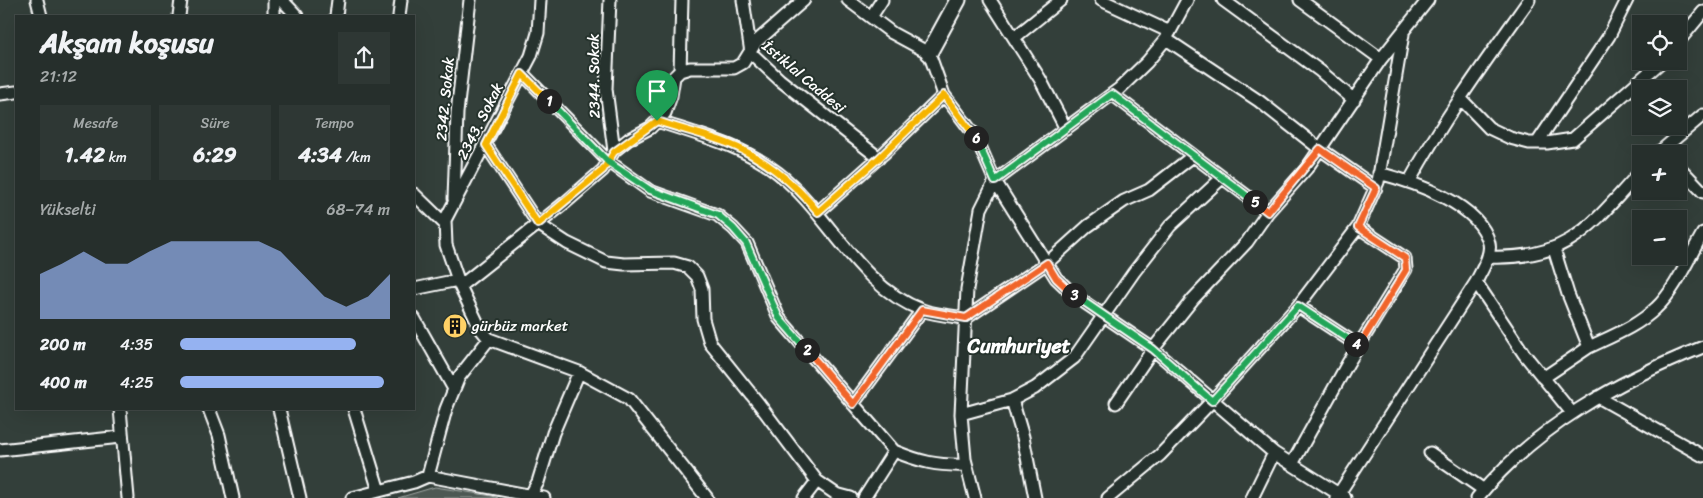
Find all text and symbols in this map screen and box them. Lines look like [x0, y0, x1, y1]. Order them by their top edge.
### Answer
map controls [1632, 15, 1687, 265]
button: locate [1632, 15, 1687, 70]
text: Akşam koşusu [40, 18, 214, 67]
button: share [338, 32, 390, 84]
street label: 2344. Sokak [580, 33, 608, 119]
street label: İstiklal Caddesi [755, 33, 852, 121]
street label: 2342. Sokak [428, 56, 462, 142]
text: 21:12 [40, 62, 77, 91]
pin [636, 70, 678, 121]
icon: arrive [643, 77, 671, 105]
street label: 2343. Sokak [449, 78, 511, 164]
button: layers [1632, 80, 1687, 135]
pin: 1 [536, 88, 562, 114]
text: 1 [546, 89, 553, 114]
text: Mesafe [73, 111, 118, 136]
text: Süre [200, 111, 230, 136]
text: Tempo [315, 111, 354, 136]
pin: 6 [964, 126, 988, 150]
text: 6 [973, 126, 980, 151]
text: 1.42 [64, 136, 105, 174]
text: 6:29 [193, 136, 237, 174]
text: 4:34 [298, 136, 342, 174]
text: km [105, 145, 127, 170]
text: /km [342, 145, 371, 170]
button: + [1632, 145, 1687, 200]
pin: 5 [1242, 190, 1268, 214]
text: 5 [1251, 190, 1260, 215]
text: Yükselti [40, 195, 96, 224]
text: 68–74 m [327, 195, 390, 224]
button: − [1632, 210, 1687, 265]
pin: 3 [1062, 282, 1086, 308]
text: 3 [1071, 283, 1078, 308]
building icon: gürbüz market [442, 313, 468, 339]
place label: gürbüz market [471, 313, 569, 339]
district label: Cumhuriyet [967, 329, 1071, 364]
text: 200 m [40, 330, 86, 359]
text: 4:35 [120, 330, 153, 359]
pin: 4 [1344, 332, 1368, 356]
text: 4 [1352, 332, 1361, 357]
pin: 2 [794, 338, 820, 362]
text: 2 [803, 338, 812, 363]
text: 400 m [40, 368, 87, 397]
text: 4:25 [120, 368, 154, 397]

